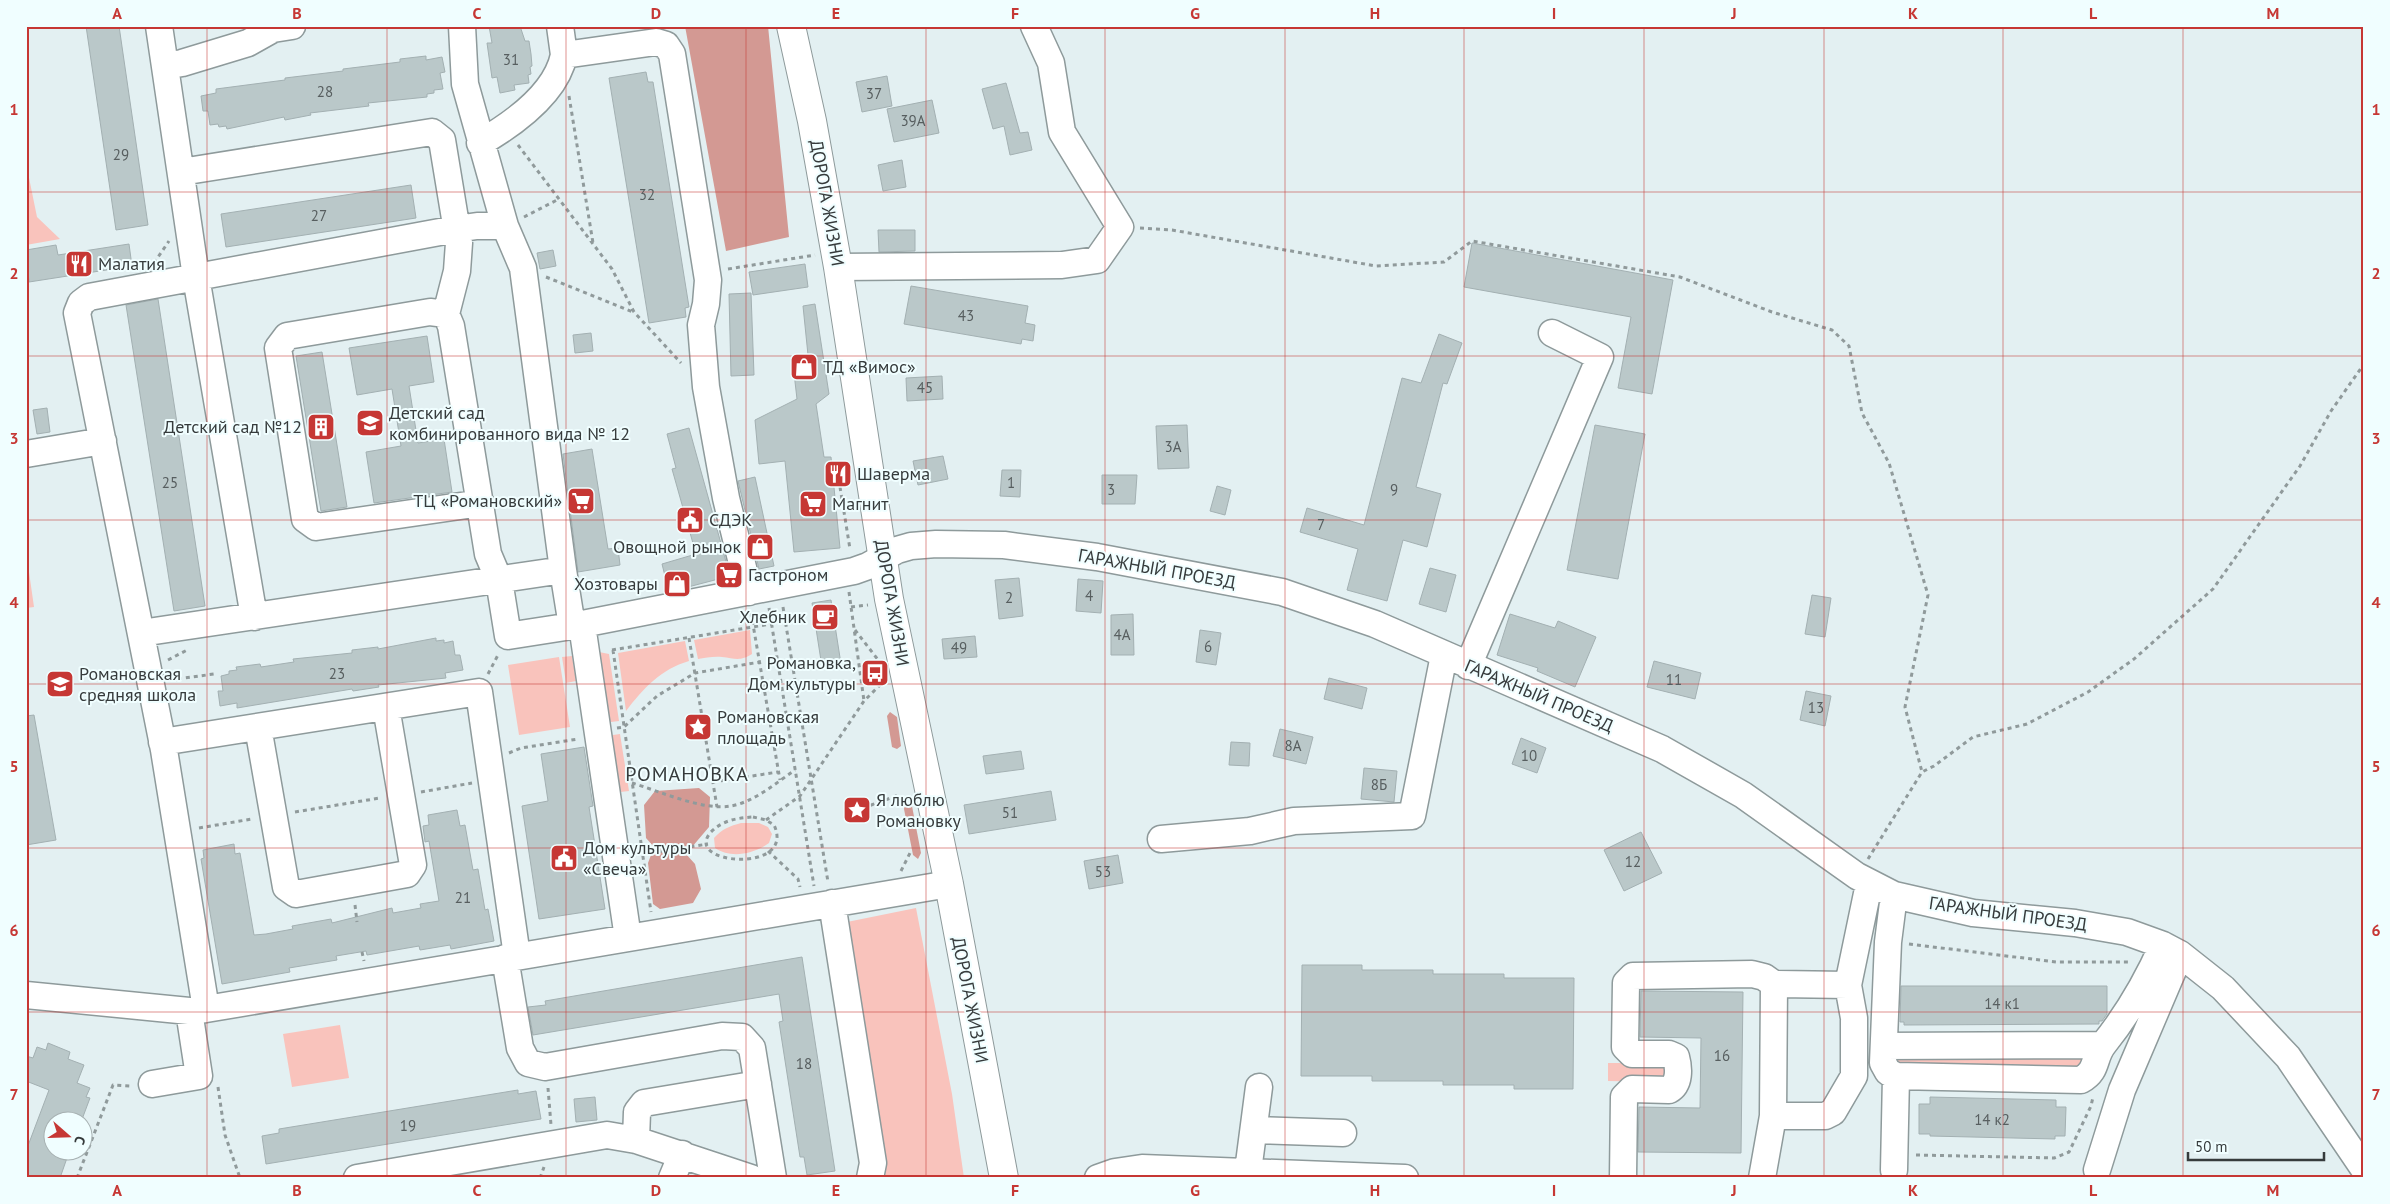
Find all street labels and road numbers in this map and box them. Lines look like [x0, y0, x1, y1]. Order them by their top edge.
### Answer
street label: ДОРОГА ЖИЗНИ [805, 138, 850, 268]
street label: ДОРОГА ЖИЗНИ [870, 538, 915, 668]
street label: ГАРАЖНЫЙ ПРОЕЗД [1077, 543, 1238, 594]
street label: ГАРАЖНЫЙ ПРОЕЗД [1461, 654, 1617, 737]
street label: ГАРАЖНЫЙ ПРОЕЗД [1927, 891, 2089, 936]
street label: ДОРОГА ЖИЗНИ [947, 935, 994, 1065]

